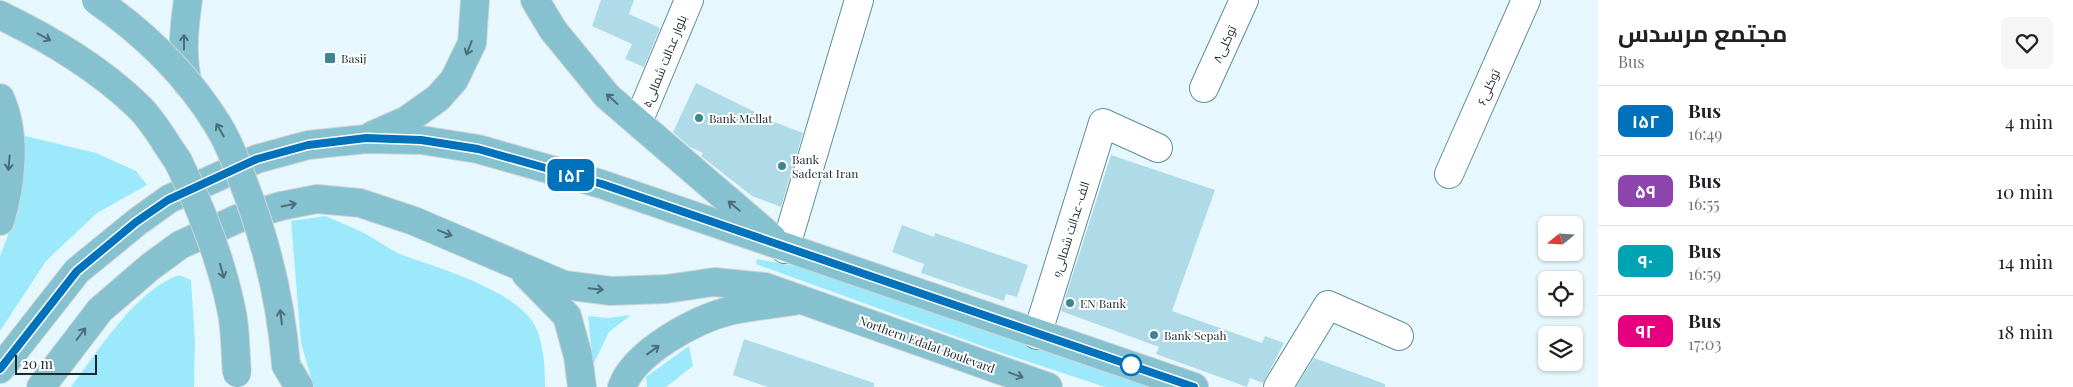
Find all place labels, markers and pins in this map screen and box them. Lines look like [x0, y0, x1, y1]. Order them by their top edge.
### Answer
place label: Basij [341, 50, 367, 66]
marker: Basij [323, 51, 337, 65]
place label: Bank Mellat [709, 110, 773, 126]
marker: Bank Mellat [693, 112, 705, 124]
place label: Bank Saderat Iran [792, 151, 858, 181]
marker: Bank Saderat Iran [776, 160, 788, 172]
place label: EN Bank [1080, 295, 1126, 311]
marker: EN Bank [1064, 297, 1076, 309]
place label: Bank Sepah [1164, 327, 1227, 343]
marker: Bank Sepah [1148, 329, 1160, 341]
unlabelled marker [1120, 354, 1142, 376]

